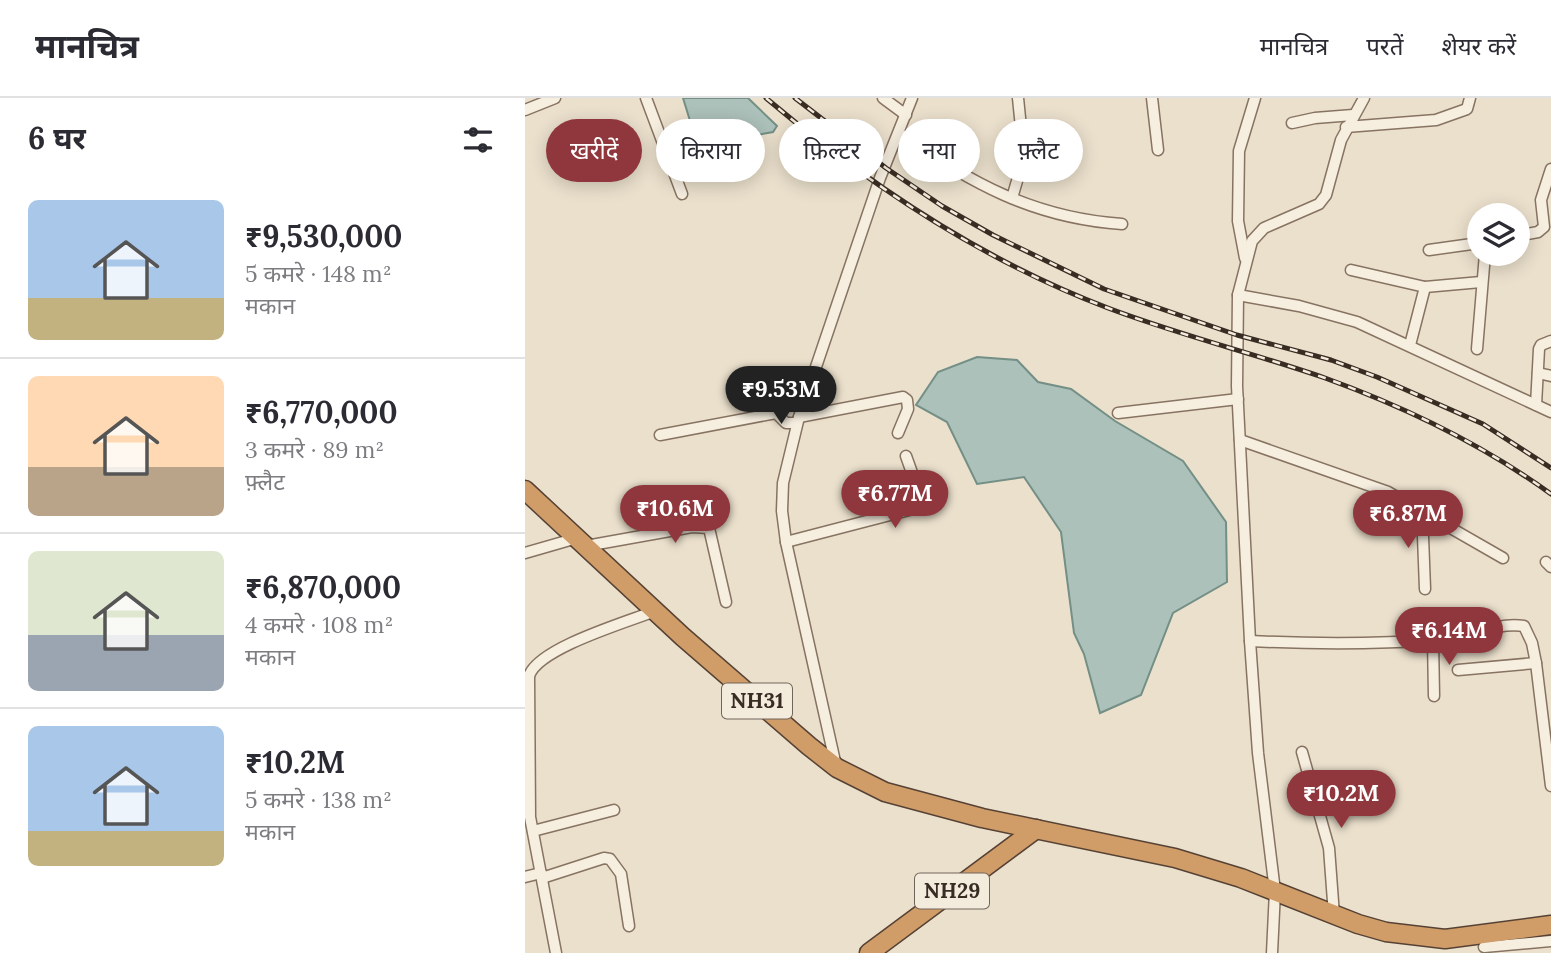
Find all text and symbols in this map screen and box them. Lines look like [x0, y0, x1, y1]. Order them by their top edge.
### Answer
text: मानचित्र [35, 25, 139, 67]
text: मानचित्र [1260, 31, 1328, 62]
text: परतें [1366, 31, 1403, 62]
text: शेयर करें [1441, 31, 1516, 62]
text: 6 घर [28, 119, 86, 157]
chip: खरीदें [546, 119, 642, 182]
chip: किराया [656, 119, 765, 182]
chip: फ़िल्टर [779, 119, 884, 182]
chip: नया [898, 119, 980, 182]
chip: फ़्लैट [994, 119, 1083, 182]
icon: filters [459, 121, 497, 159]
map controls [1467, 203, 1530, 266]
button: layers [1467, 203, 1530, 266]
text: ₹9,530,000 [245, 217, 402, 255]
icon: home [84, 228, 168, 312]
text: 5 कमरे · 148 m² [245, 259, 392, 288]
text: मकान [245, 291, 295, 320]
pin: ₹9.53M [724, 366, 838, 426]
text: ₹9.53M [741, 374, 821, 403]
text: ₹6,770,000 [245, 393, 397, 431]
icon: home [84, 404, 168, 488]
text: 3 कमरे · 89 m² [245, 435, 384, 464]
text: फ़्लैट [245, 467, 285, 496]
pin: ₹6.77M [838, 470, 952, 530]
text: ₹6.77M [857, 478, 933, 507]
pin: ₹10.6M [618, 486, 732, 545]
pin: ₹6.87M [1351, 490, 1465, 550]
text: ₹10.6M [636, 493, 714, 522]
text: ₹6.87M [1369, 498, 1447, 527]
text: ₹6,870,000 [245, 568, 401, 606]
icon: home [84, 579, 168, 663]
pin: ₹6.14M [1392, 608, 1506, 667]
text: 4 कमरे · 108 m² [245, 610, 393, 639]
text: ₹6.14M [1411, 615, 1487, 644]
text: मकान [245, 642, 295, 671]
road number: NH31 [722, 684, 792, 718]
text: ₹10.2M [245, 743, 345, 781]
icon: home [84, 754, 168, 838]
pin: ₹10.2M [1284, 770, 1398, 830]
text: ₹10.2M [1303, 778, 1379, 807]
text: 5 कमरे · 138 m² [245, 785, 392, 814]
text: मकान [245, 817, 295, 846]
road number: NH29 [915, 874, 989, 908]

